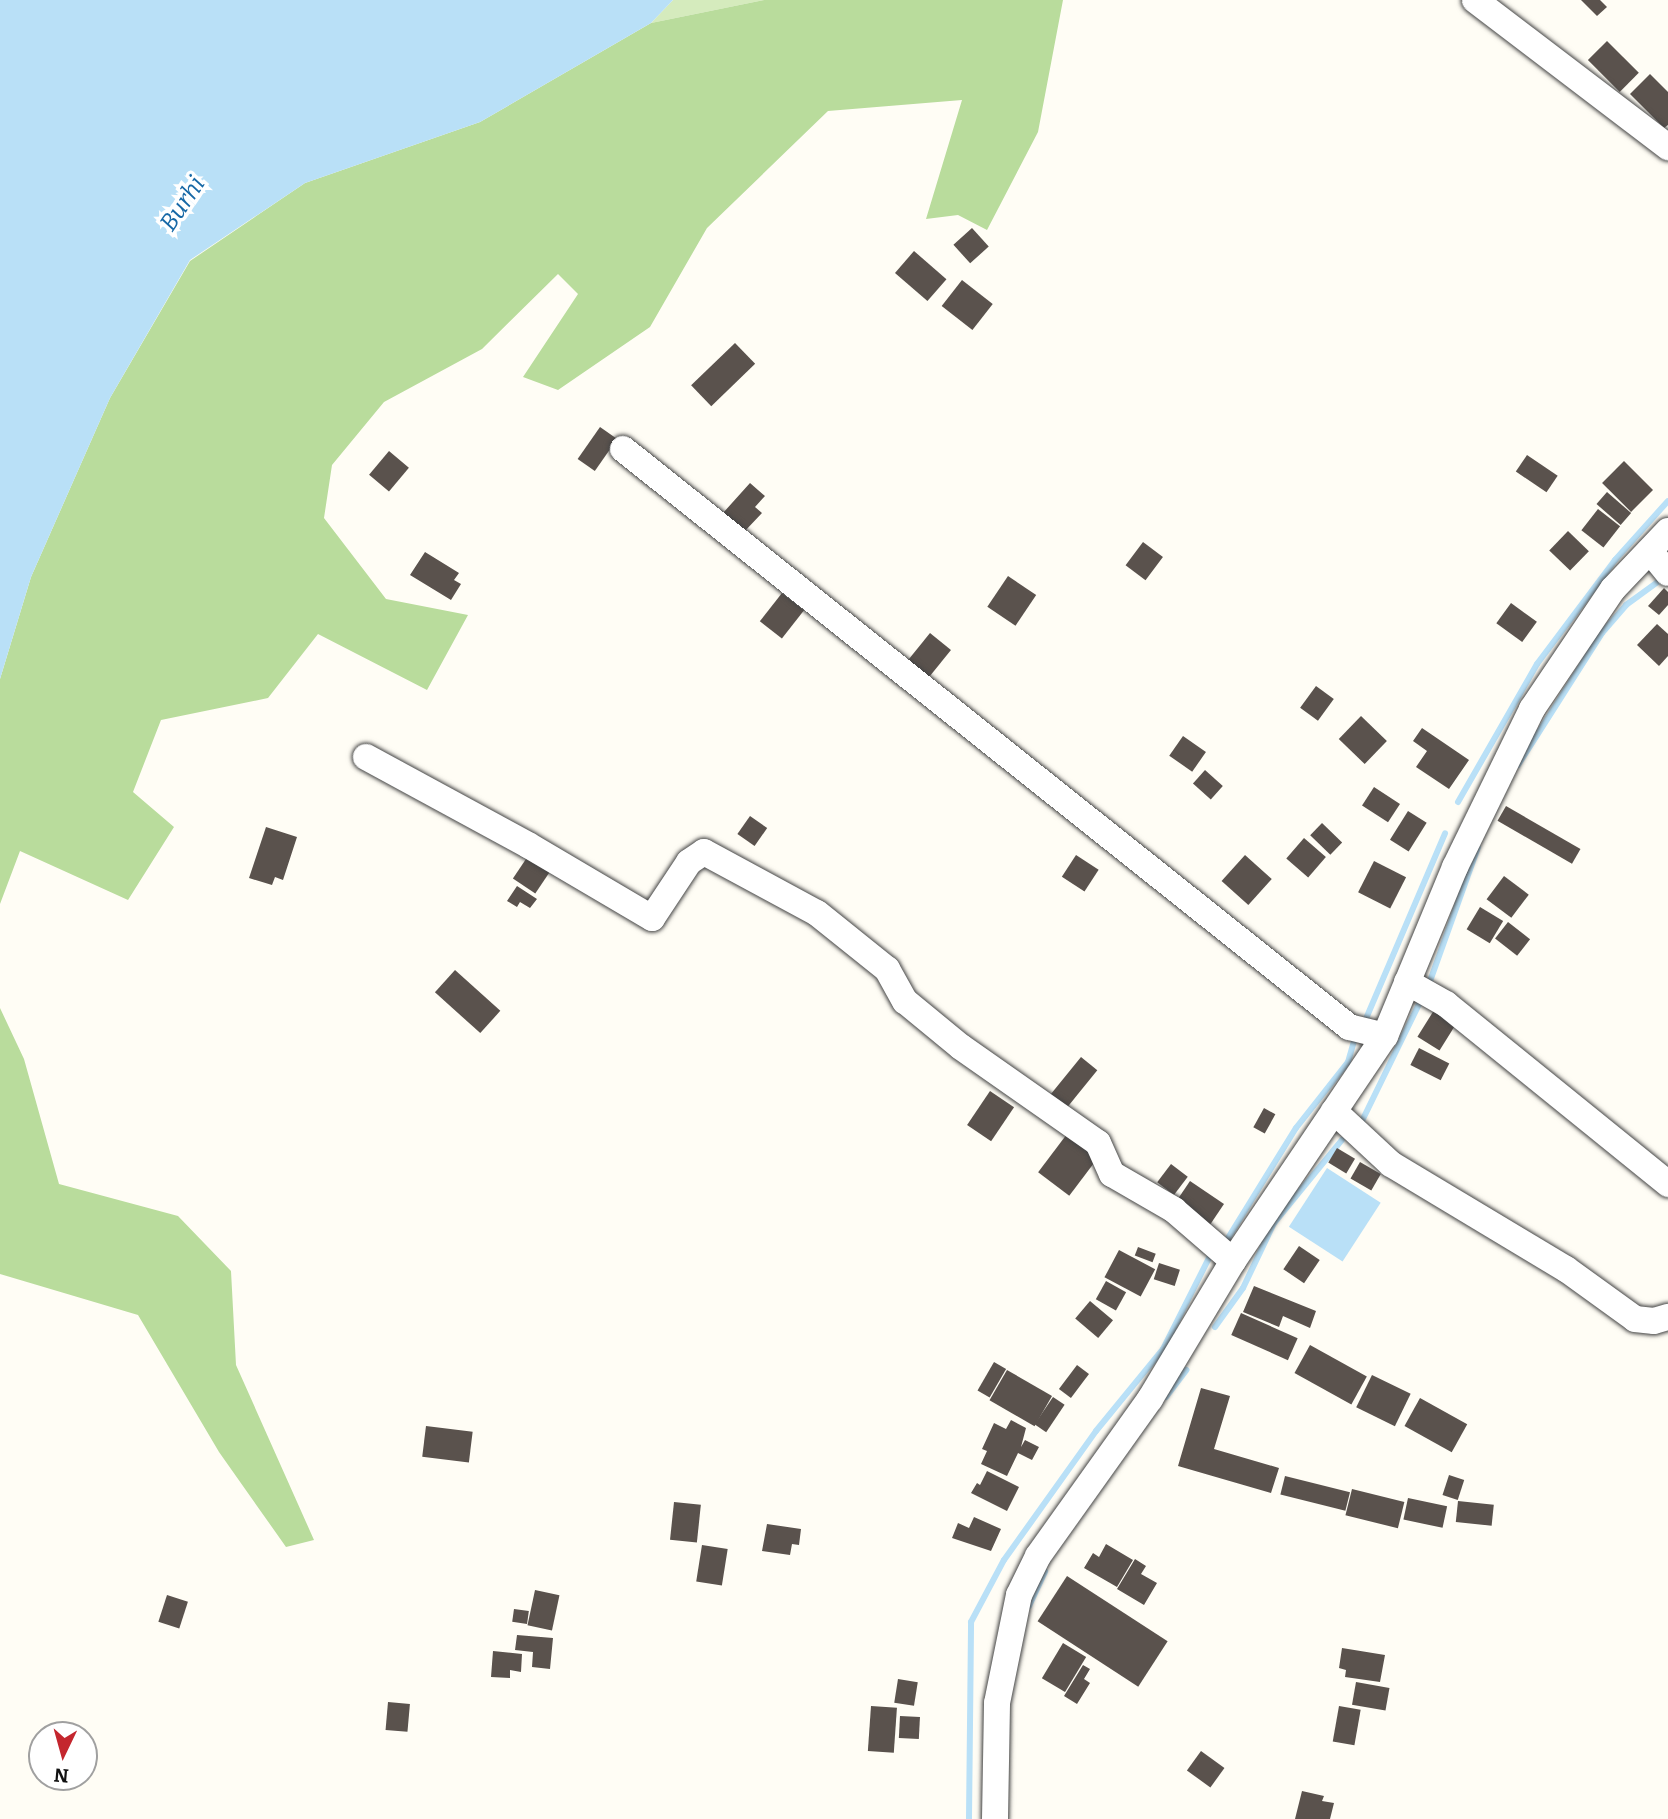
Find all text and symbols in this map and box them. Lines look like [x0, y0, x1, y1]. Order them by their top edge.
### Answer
water label: Burhi [154, 171, 212, 237]
north arrow [28, 1721, 98, 1791]
text: N [53, 1763, 70, 1788]

